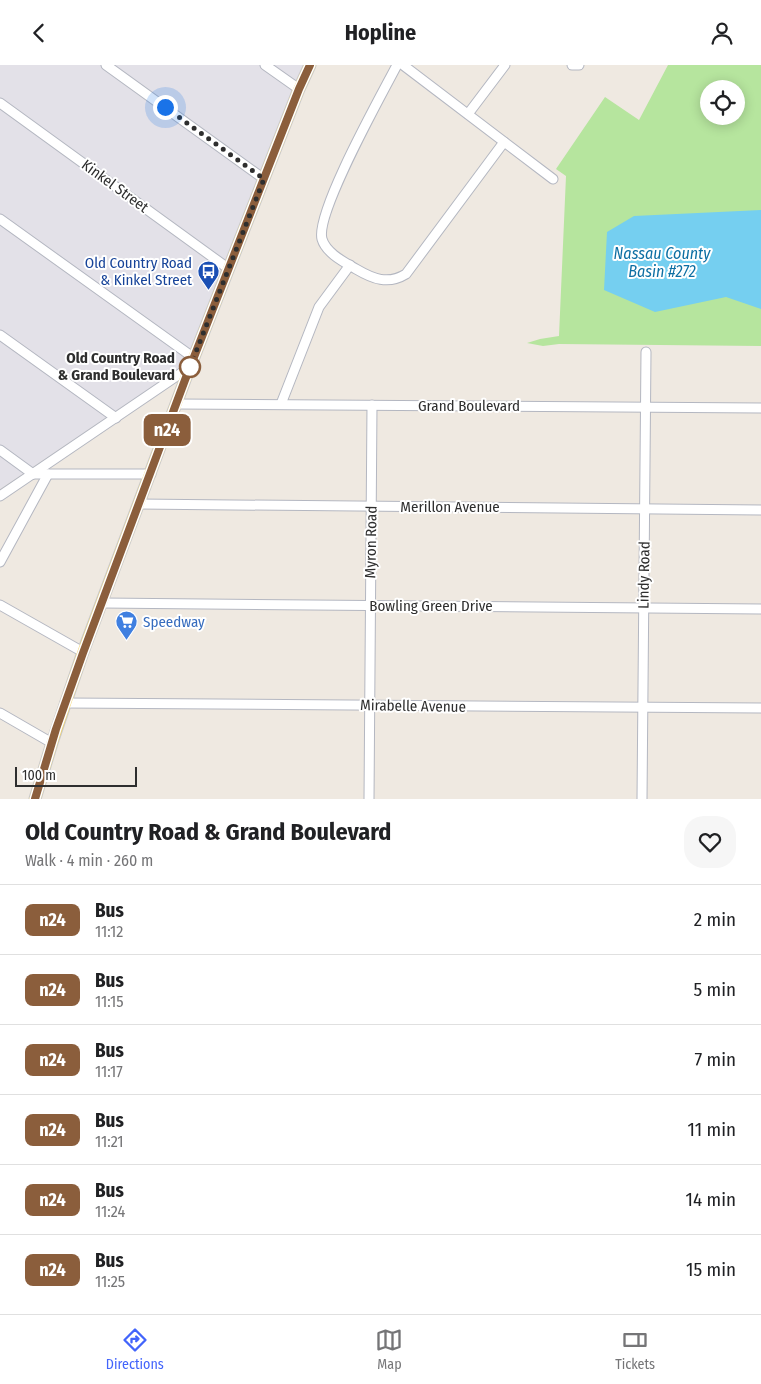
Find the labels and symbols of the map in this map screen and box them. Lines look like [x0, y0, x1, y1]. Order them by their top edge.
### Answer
your location [153, 95, 178, 120]
street label: Kinkel Street [78, 156, 152, 216]
water label: Nassau County Basin #272 [614, 244, 711, 281]
place label: Old Country Road & Kinkel Street [85, 254, 192, 289]
bus stop icon: Old Country Road & Kinkel Street [196, 260, 220, 291]
place label: Old Country Road & Grand Boulevard [58, 349, 175, 384]
marker: Old Country Road & Grand Boulevard [179, 356, 201, 378]
street label: Grand Boulevard [418, 397, 520, 415]
line badge: n24 [138, 414, 196, 446]
street label: Merillon Avenue [400, 498, 500, 516]
street label: Myron Road [361, 506, 381, 578]
street label: Lindy Road [634, 541, 654, 609]
street label: Bowling Green Drive [369, 597, 493, 615]
supermarket icon: Speedway [115, 610, 139, 641]
place label: Speedway [143, 613, 205, 631]
street label: Mirabelle Avenue [360, 696, 466, 716]
scale bar [15, 764, 138, 787]

